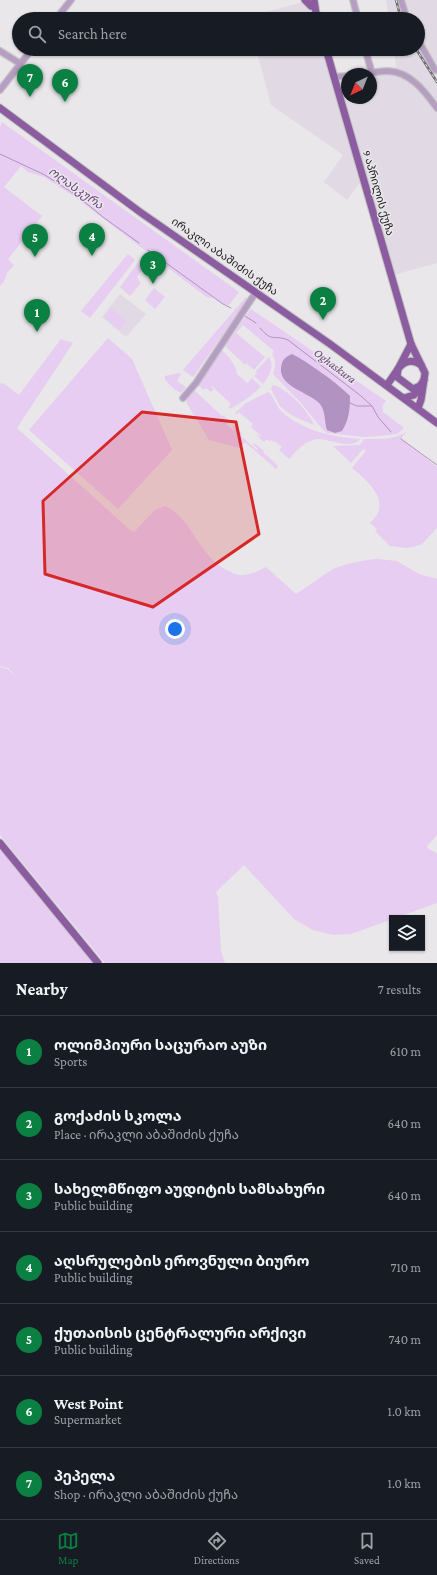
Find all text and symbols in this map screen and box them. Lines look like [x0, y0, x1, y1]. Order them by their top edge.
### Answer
search box [12, 12, 425, 56]
icon: search [26, 23, 48, 45]
text: Search here [58, 26, 127, 42]
pin: 7 [17, 64, 43, 97]
north arrow [341, 68, 377, 104]
pin: 6 [52, 69, 78, 102]
street label: 9 აპრილის ქუჩა [360, 149, 397, 237]
water label: ოღასკურა [46, 164, 106, 212]
street label: ირაკლი აბაშიძის ქუჩა [169, 215, 280, 298]
pin: 4 [79, 223, 105, 256]
pin: 5 [22, 224, 48, 257]
pin: 3 [140, 251, 166, 284]
pin: 2 [310, 287, 336, 320]
pin: 1 [24, 299, 50, 332]
water label: Oghaskura [311, 346, 359, 387]
your location [165, 619, 185, 639]
map controls [389, 915, 425, 951]
button: layers [389, 915, 425, 951]
text: Nearby [16, 980, 68, 999]
text: 7 results [378, 982, 421, 997]
text: ოლიმპიური საცურაო აუზი [54, 1037, 267, 1053]
text: 1 [27, 1044, 31, 1059]
text: 610 m [390, 1044, 421, 1059]
text: Sports [54, 1054, 87, 1069]
text: გოქაძის სკოლა [54, 1108, 181, 1124]
text: 2 [26, 1116, 32, 1131]
text: 640 m [388, 1116, 421, 1131]
text: Place · ირაკლი აბაშიძის ქუჩა [54, 1127, 239, 1142]
text: სახელმწიფო აუდიტის სამსახური [54, 1181, 325, 1197]
text: 3 [26, 1188, 32, 1203]
text: 640 m [388, 1188, 421, 1203]
text: Public building [54, 1198, 133, 1213]
text: აღსრულების ეროვნული ბიურო [54, 1253, 309, 1269]
text: 4 [25, 1260, 33, 1275]
text: 710 m [390, 1260, 421, 1275]
text: Public building [54, 1270, 133, 1285]
text: ქუთაისის ცენტრალური არქივი [54, 1325, 306, 1341]
text: 5 [26, 1332, 32, 1347]
text: 740 m [389, 1332, 421, 1347]
text: Public building [54, 1342, 133, 1357]
text: West Point [54, 1396, 123, 1412]
text: 6 [25, 1404, 33, 1419]
text: 1.0 km [388, 1404, 421, 1419]
text: Supermarket [54, 1412, 121, 1427]
text: პეპელა [54, 1468, 115, 1484]
text: 7 [26, 1476, 32, 1491]
text: 1.0 km [388, 1476, 421, 1491]
text: Shop · ირაკლი აბაშიძის ქუჩა [54, 1487, 238, 1502]
tab: Map [57, 1530, 79, 1566]
tab: Directions [194, 1530, 239, 1566]
tab: Saved [354, 1530, 380, 1566]

